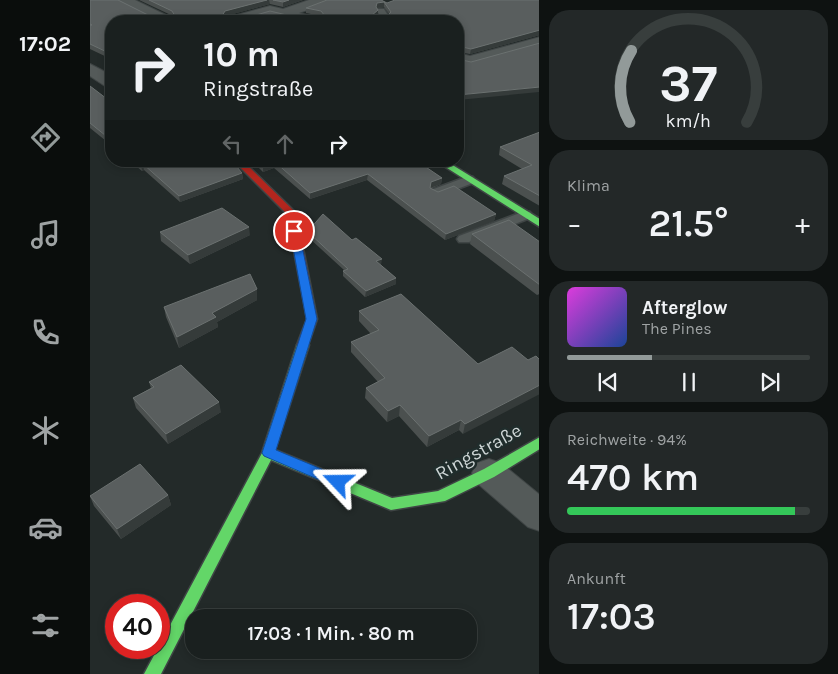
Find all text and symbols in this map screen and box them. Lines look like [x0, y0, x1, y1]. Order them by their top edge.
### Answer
text: 17:02 [19, 31, 71, 57]
text: 10 m [203, 34, 280, 75]
icon: right [120, 35, 185, 100]
text: 37 [659, 53, 718, 114]
text: Ringstraße [203, 76, 313, 102]
text: km/h [666, 111, 711, 132]
icon: directions [28, 120, 63, 155]
icon: left [218, 130, 246, 158]
icon: ahead [271, 130, 299, 158]
icon: right [324, 130, 352, 158]
text: Klima [567, 176, 610, 195]
text: 21.5° [649, 201, 728, 246]
text: − [567, 207, 582, 240]
text: + [795, 207, 810, 240]
pin [273, 210, 315, 252]
icon: music [28, 217, 63, 252]
icon: arrive [280, 217, 308, 245]
text: Afterglow [642, 297, 728, 319]
icon: phone [28, 315, 63, 350]
text: The Pines [642, 319, 712, 338]
icon: previous [594, 368, 622, 396]
icon: pause [675, 368, 703, 396]
icon: next [756, 368, 784, 396]
icon: climate [28, 413, 63, 448]
street label: Ringstraße [431, 419, 526, 485]
text: Reichweite · 94% [567, 430, 687, 449]
position arrow [311, 455, 363, 507]
text: 470 km [567, 455, 699, 500]
icon: car [28, 510, 63, 545]
text: Ankunft [567, 569, 626, 588]
speed limit sign: 40 [105, 594, 170, 659]
text: 17:03 [567, 594, 656, 639]
icon: filters [28, 608, 63, 643]
text: 17:03 · 1 Min. · 80 m [247, 623, 415, 645]

